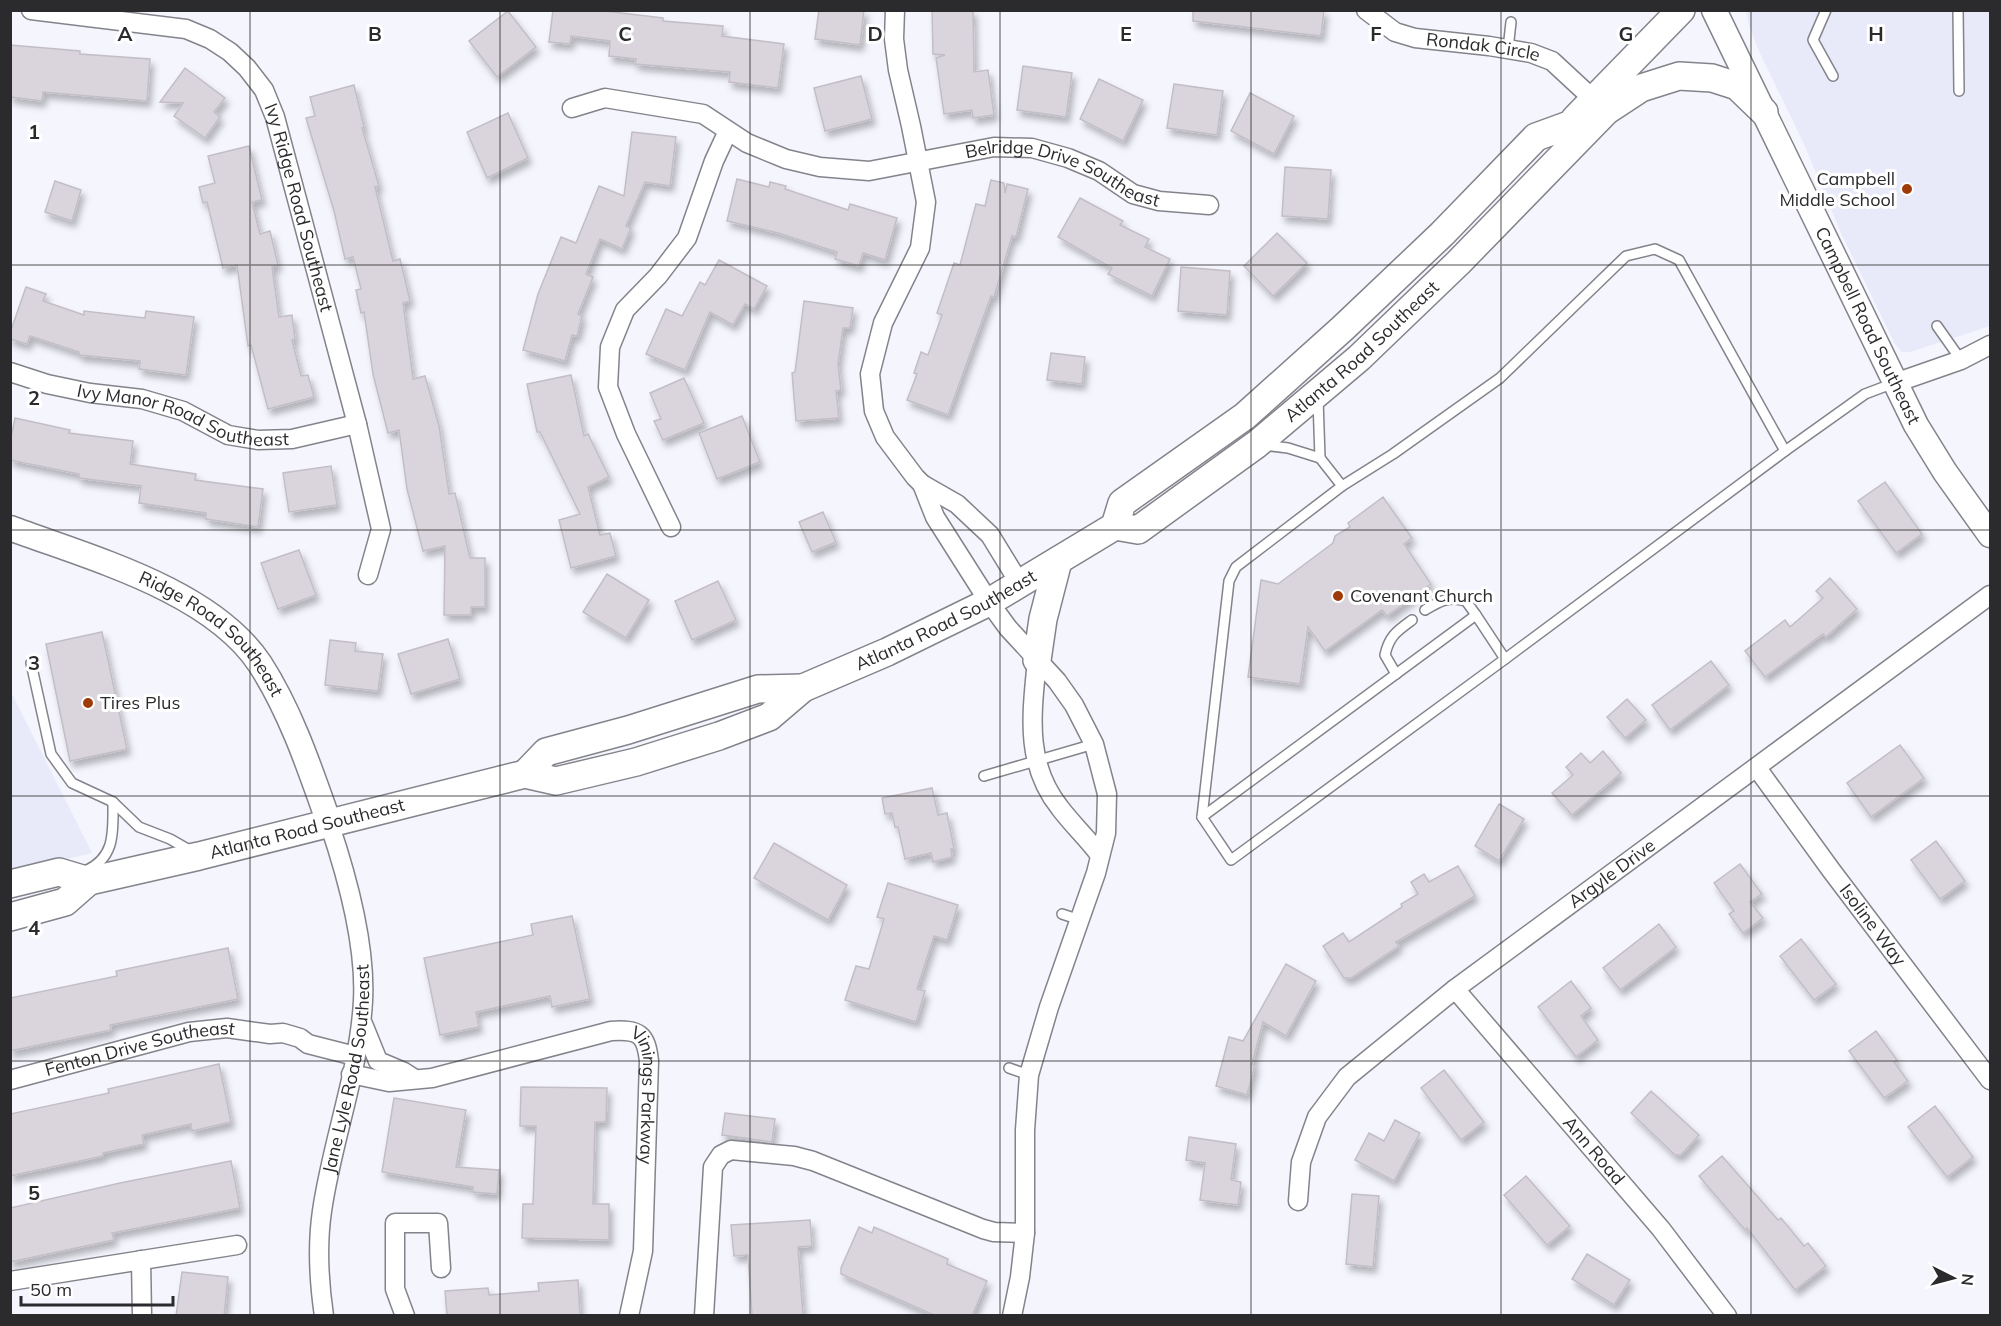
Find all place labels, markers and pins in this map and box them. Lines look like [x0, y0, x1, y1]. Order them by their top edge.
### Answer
place label: Campbell Middle School [1779, 167, 1895, 211]
marker: Campbell Middle School [1900, 182, 1914, 196]
place label: Covenant Church [1350, 584, 1493, 607]
marker: Covenant Church [1331, 589, 1345, 603]
place label: Tires Plus [100, 691, 180, 714]
marker: Tires Plus [81, 696, 95, 710]

